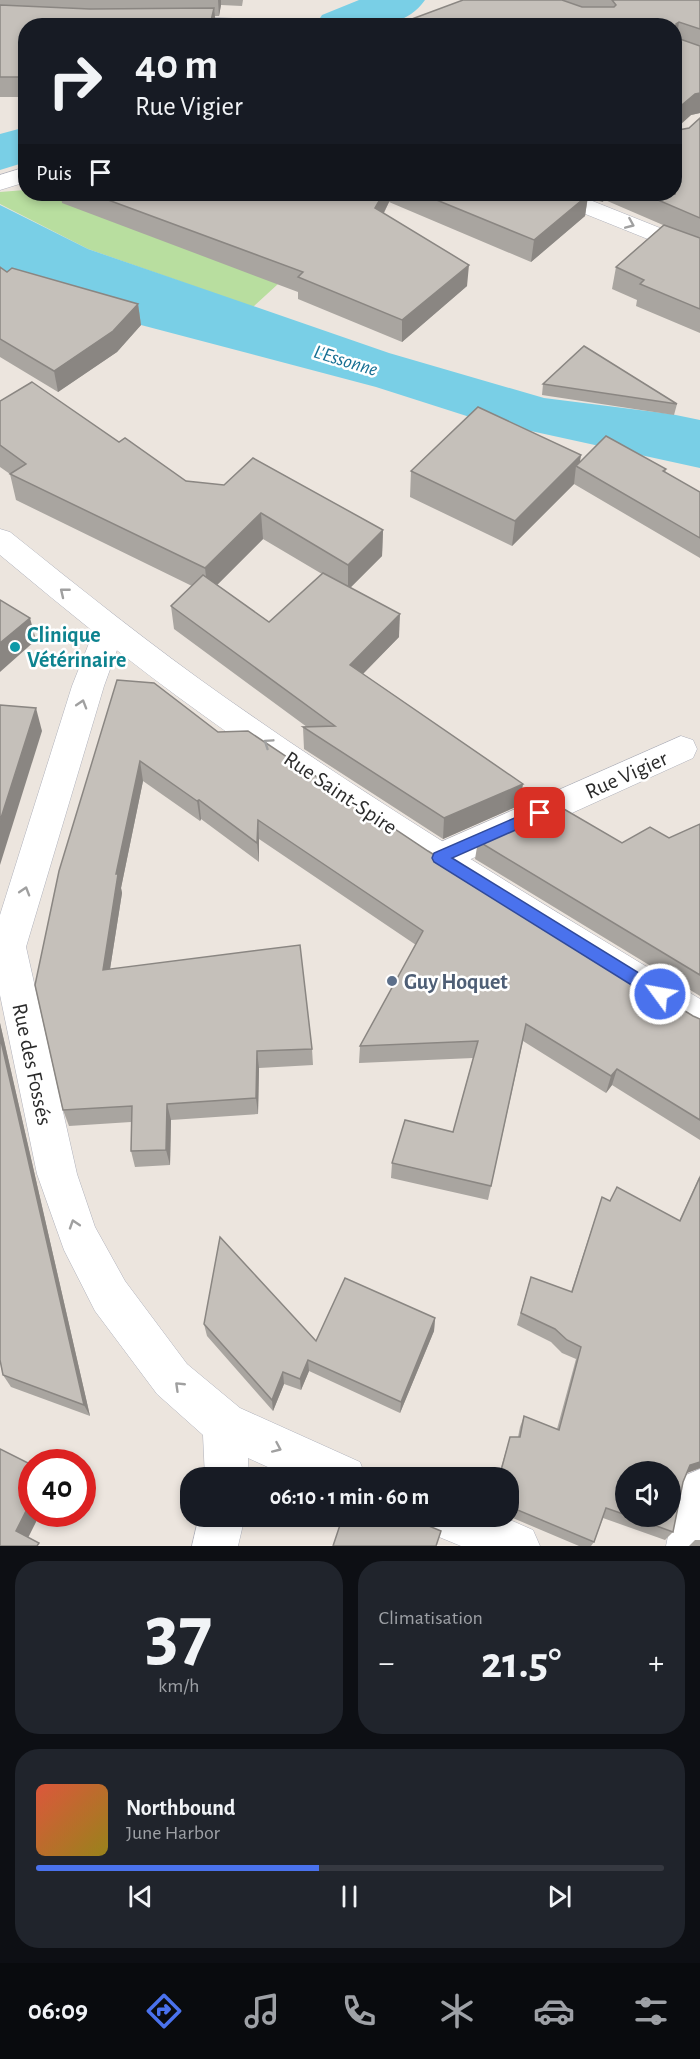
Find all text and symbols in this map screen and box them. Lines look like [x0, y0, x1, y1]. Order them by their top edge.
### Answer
icon: right [36, 42, 114, 120]
text: 40 m [135, 44, 218, 86]
text: Rue Vigier [135, 93, 243, 120]
icon: arrive [84, 156, 117, 189]
text: Puis [36, 162, 72, 184]
one-way arrow [623, 217, 634, 229]
water label: L'Essonne [311, 342, 380, 380]
one-way arrow [60, 589, 71, 600]
place label: Clinique Vétérinaire [27, 624, 126, 671]
marker: Clinique Vétérinaire [8, 640, 22, 654]
one-way arrow [75, 699, 87, 710]
one-way arrow [264, 739, 275, 750]
street label: Rue Saint-Spire [280, 747, 401, 839]
street label: Rue Vigier [582, 747, 671, 803]
pin [514, 787, 565, 838]
icon: arrive [523, 796, 556, 829]
one-way arrow [18, 886, 30, 897]
position arrow [628, 962, 692, 1026]
place label: Guy Hoquet [404, 971, 508, 994]
marker: Guy Hoquet [385, 974, 399, 988]
street label: Rue des Fossés [8, 1001, 56, 1127]
one-way arrow [68, 1219, 81, 1230]
one-way arrow [175, 1382, 186, 1393]
one-way arrow [271, 1440, 282, 1452]
speed limit sign: 40 [18, 1449, 96, 1527]
map controls [615, 1461, 681, 1527]
button: sound [615, 1461, 681, 1527]
text: 06:10 · 1 min · 60 m [270, 1486, 429, 1508]
text: 37 [145, 1596, 212, 1674]
text: Climatisation [379, 1608, 483, 1628]
text: 21.5° [481, 1641, 561, 1686]
text: − [379, 1647, 394, 1680]
text: + [648, 1647, 664, 1680]
text: km/h [158, 1676, 199, 1696]
text: Northbound [126, 1797, 235, 1819]
text: June Harbor [126, 1823, 220, 1843]
icon: previous [124, 1880, 157, 1913]
icon: pause [333, 1880, 366, 1913]
icon: next [543, 1880, 576, 1913]
icon: directions [143, 1990, 185, 2032]
icon: music [241, 1990, 283, 2032]
icon: phone [338, 1990, 380, 2032]
icon: climate [436, 1990, 478, 2032]
icon: car [533, 1990, 575, 2032]
icon: filters [630, 1990, 672, 2032]
text: 06:09 [28, 1997, 88, 2024]

